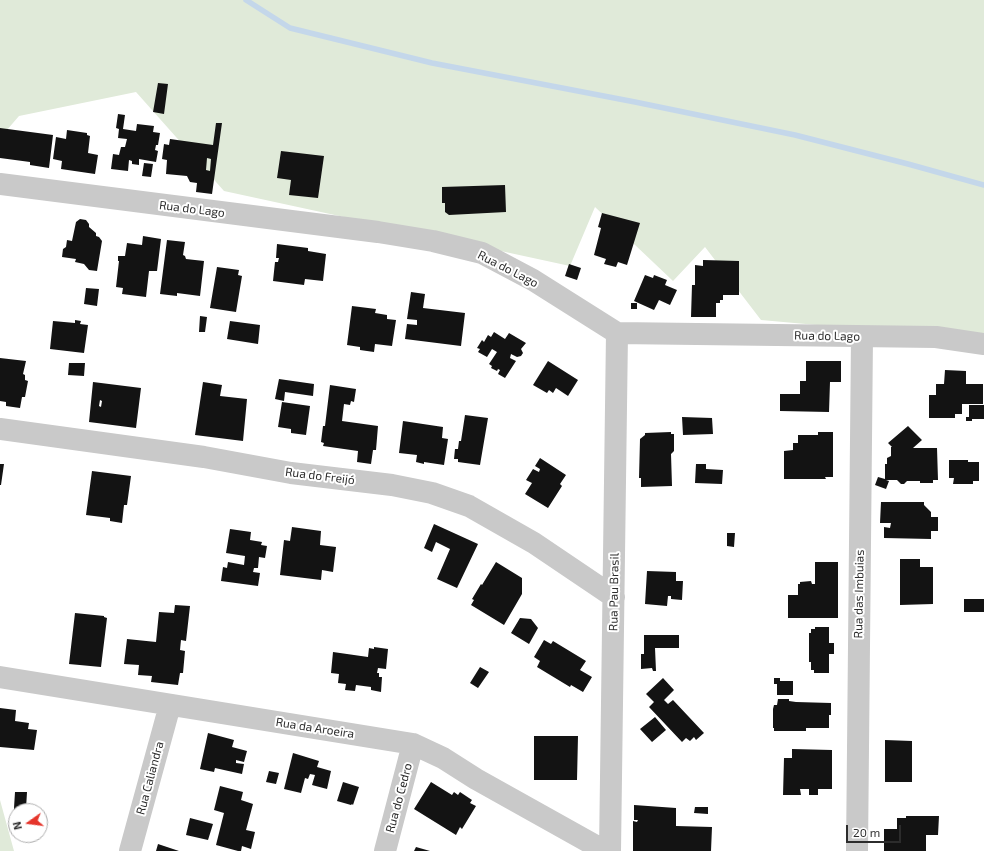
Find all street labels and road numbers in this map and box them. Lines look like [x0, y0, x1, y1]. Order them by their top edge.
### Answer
street label: Rua do Lago [158, 198, 226, 220]
street label: Rua do Lago [475, 248, 541, 290]
street label: Rua do Lago [794, 328, 860, 344]
street label: Rua do Freijó [284, 465, 356, 487]
street label: Rua das Imbuias [851, 550, 867, 638]
street label: Rua Pau Brasil [606, 553, 622, 631]
street label: Rua da Aroeira [275, 715, 355, 741]
street label: Rua Caliandra [133, 740, 167, 816]
street label: Rua do Cedro [383, 762, 415, 834]

